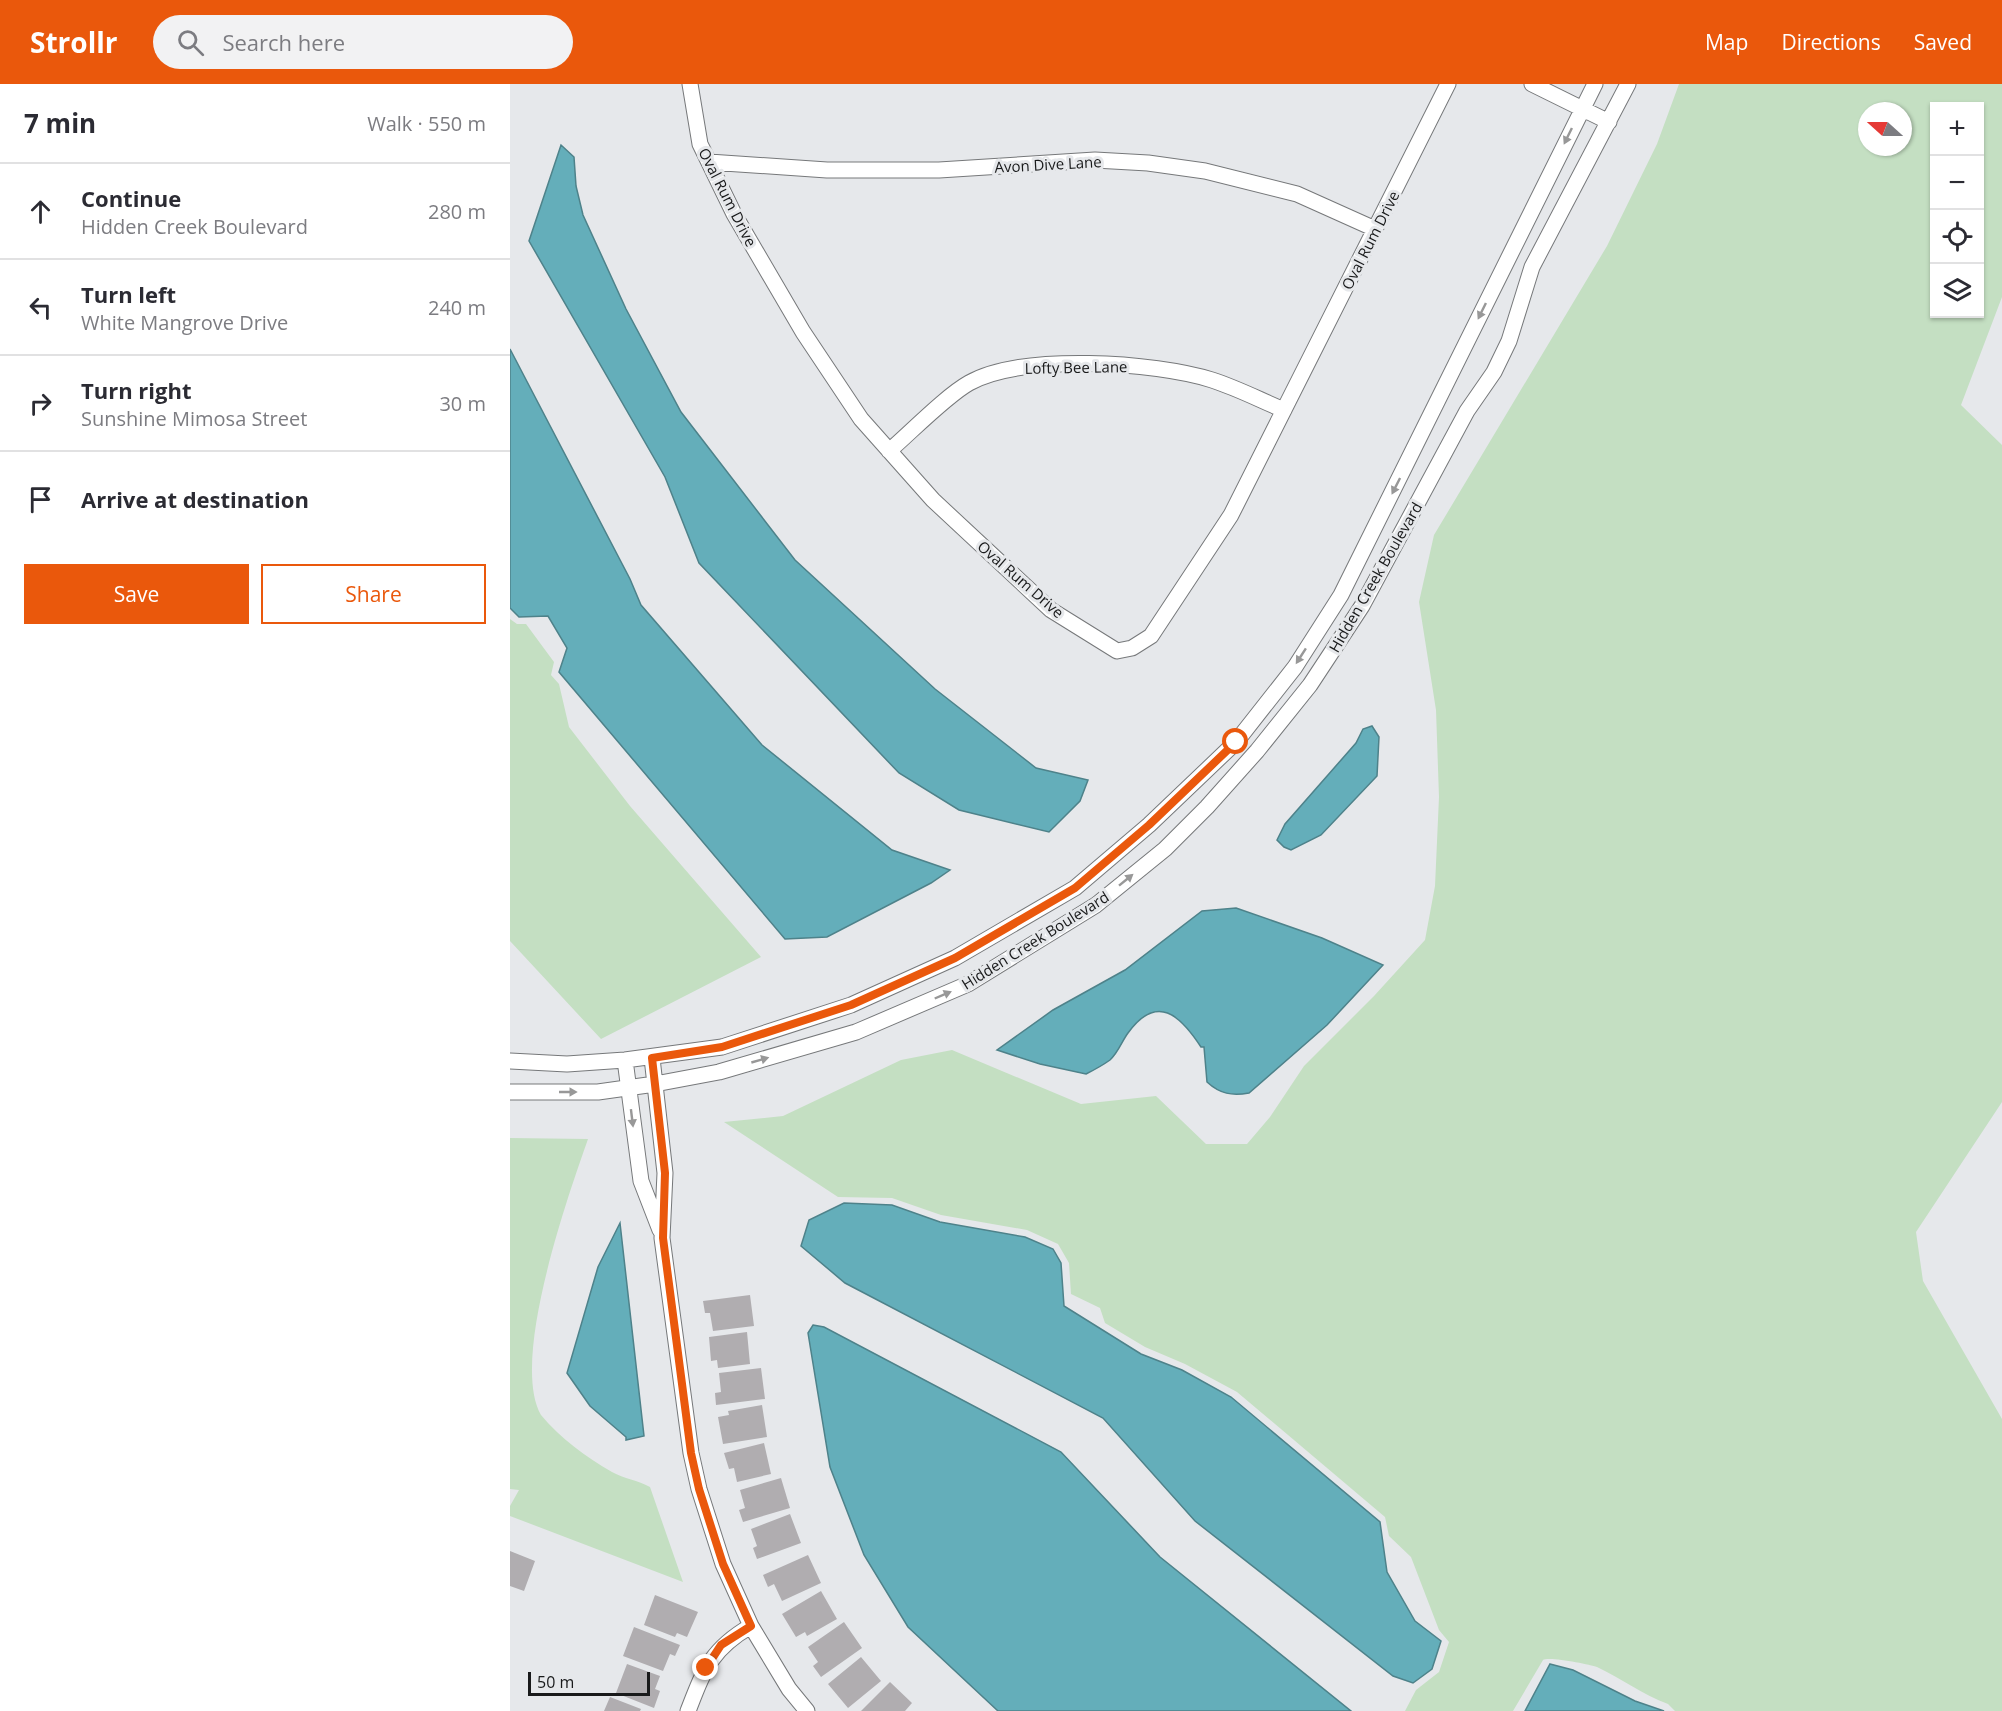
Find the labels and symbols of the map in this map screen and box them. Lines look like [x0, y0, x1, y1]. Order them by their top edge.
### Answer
north arrow [1858, 102, 1912, 156]
one-way arrow [1564, 128, 1573, 145]
street label: Oval Rum Drive [695, 144, 761, 250]
street label: Avon Dive Lane [994, 151, 1102, 177]
street label: Oval Rum Drive [1337, 187, 1403, 293]
one-way arrow [1478, 303, 1487, 320]
street label: Lofty Bee Lane [1024, 356, 1128, 378]
one-way arrow [1391, 477, 1401, 495]
street label: Hidden Creek Boulevard [1324, 498, 1426, 656]
street label: Oval Rum Drive [974, 536, 1068, 622]
one-way arrow [1296, 648, 1307, 665]
route start [1222, 728, 1248, 754]
one-way arrow [1118, 874, 1134, 887]
street label: Hidden Creek Boulevard [958, 886, 1112, 994]
one-way arrow [935, 990, 952, 999]
one-way arrow [751, 1055, 769, 1064]
one-way arrow [559, 1087, 578, 1097]
one-way arrow [628, 1109, 637, 1128]
route end [692, 1654, 718, 1680]
scale bar [528, 1669, 650, 1696]

